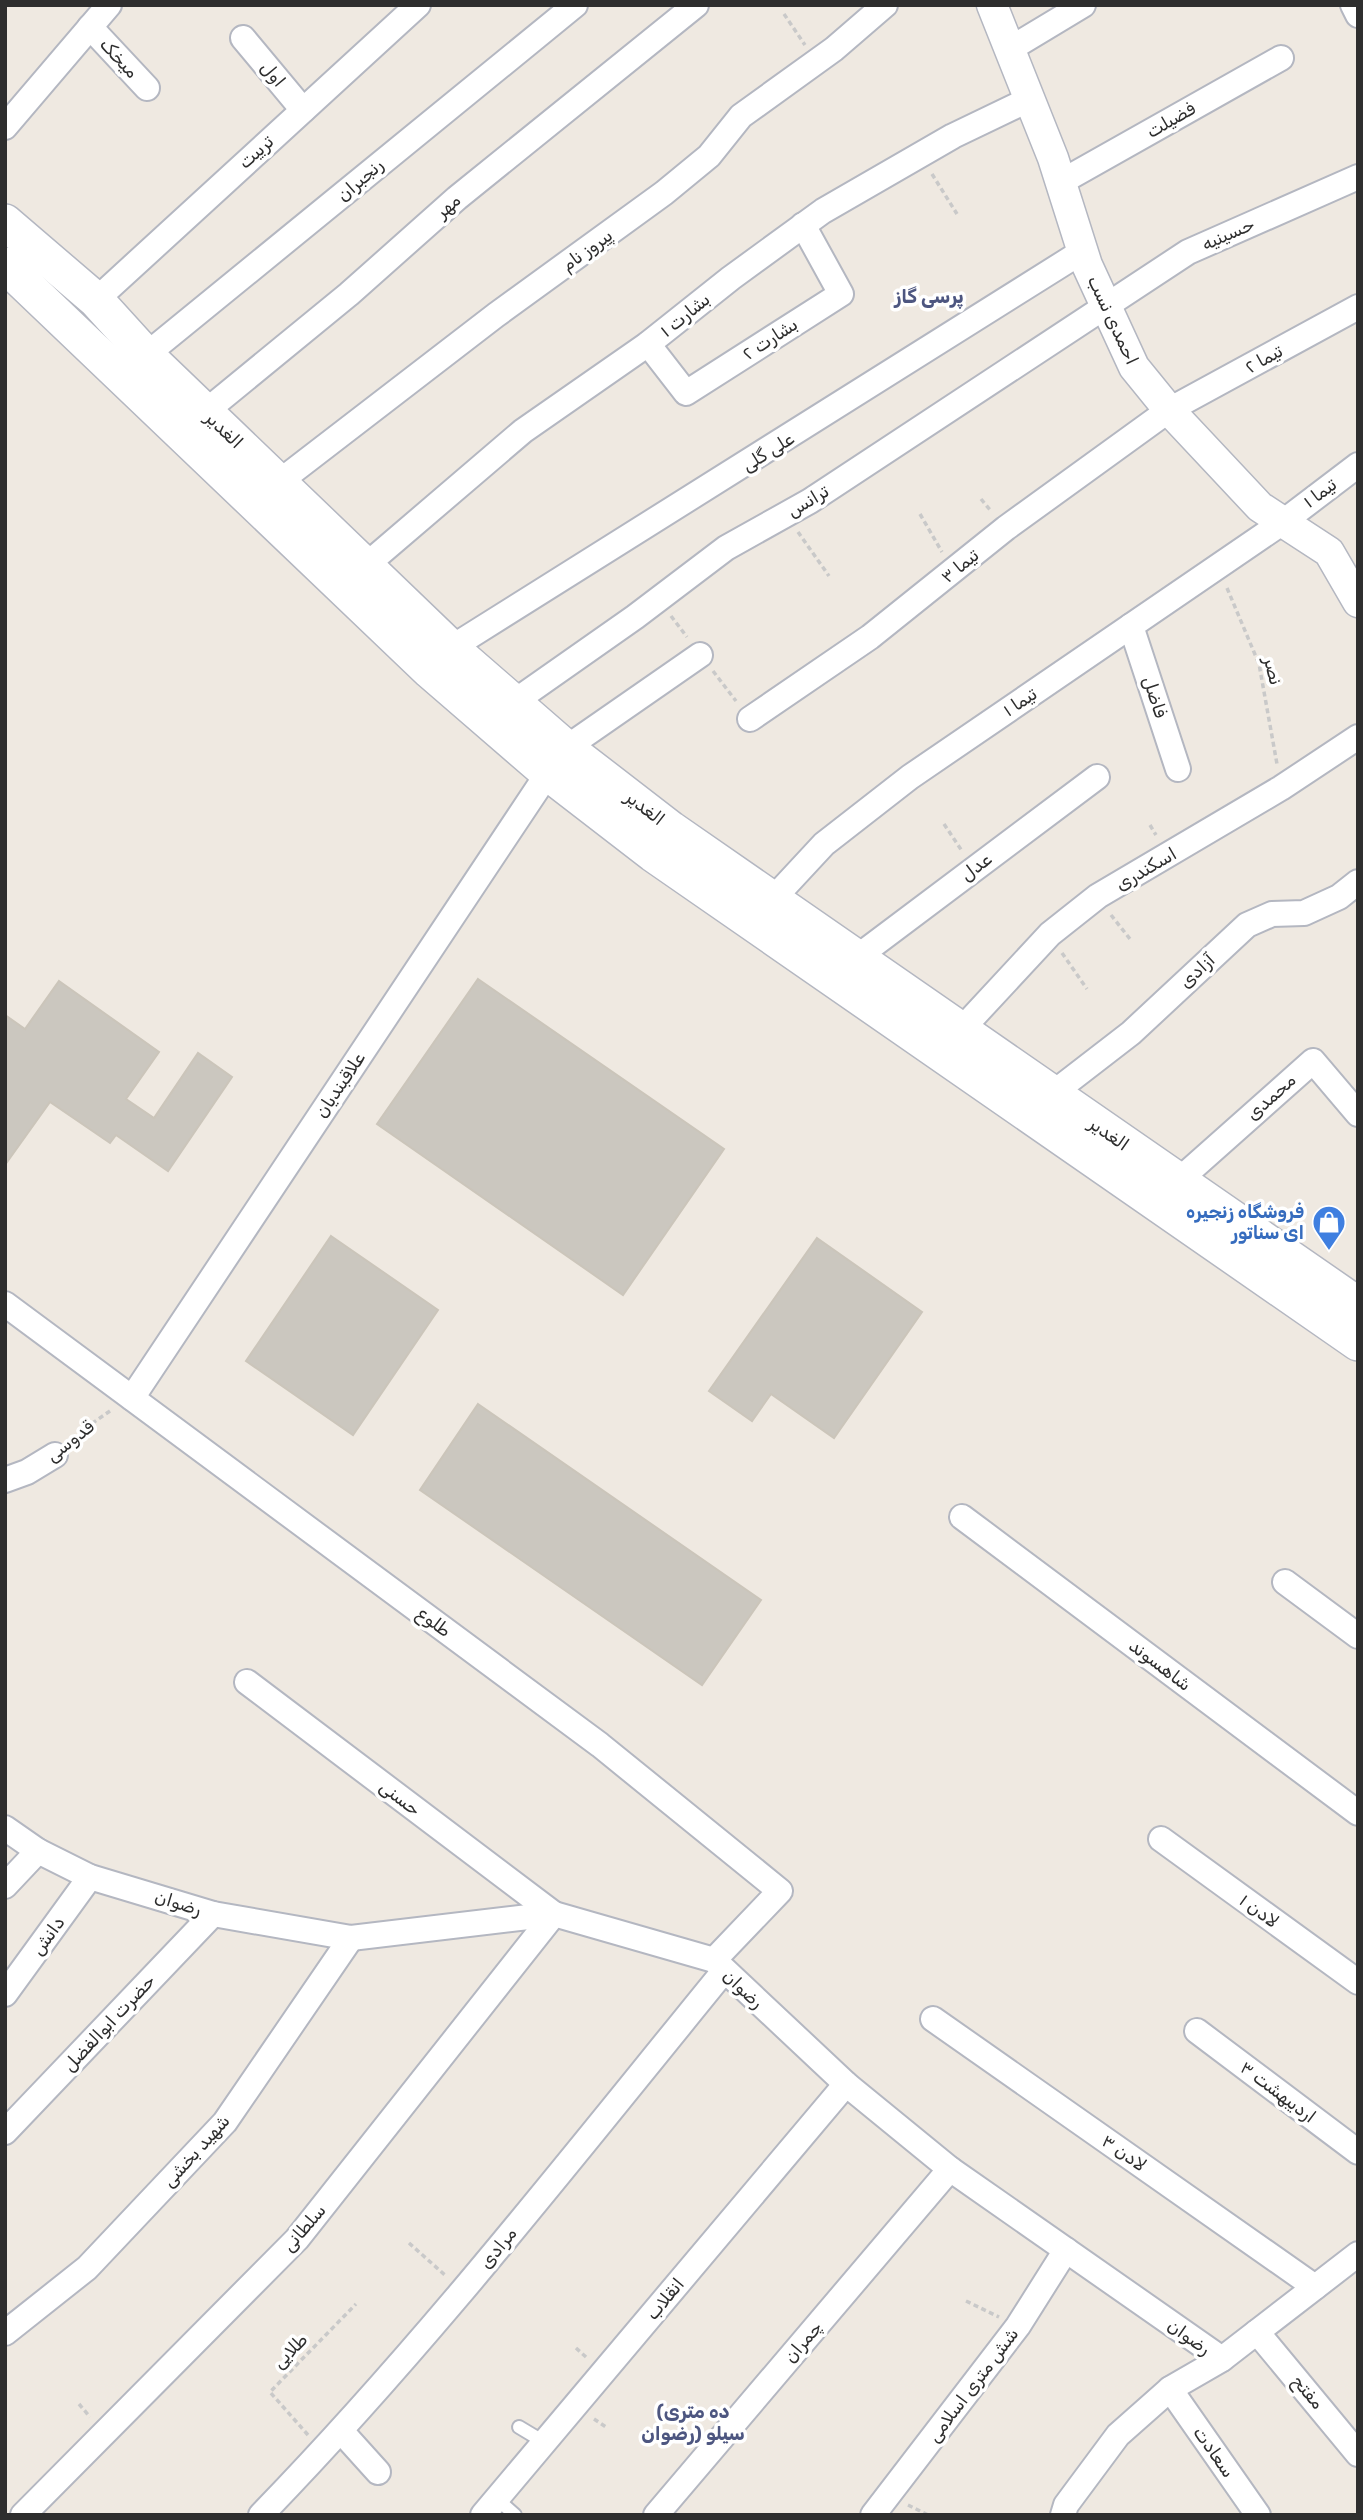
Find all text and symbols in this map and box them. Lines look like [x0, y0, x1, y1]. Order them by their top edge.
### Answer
street label: میخک [95, 33, 143, 83]
street label: اول [256, 57, 290, 91]
street label: فضیلت [1143, 97, 1199, 143]
street label: تربیت [234, 130, 278, 174]
street label: رنجبران [332, 154, 388, 206]
street label: مهر [430, 189, 465, 223]
street label: حسینیه [1198, 213, 1258, 255]
street label: پیروز نام [557, 224, 617, 277]
street label: احمدی نسب [1083, 272, 1143, 368]
district label: پرسی گاز [893, 285, 964, 310]
street label: بشارت ۱ [656, 288, 714, 342]
street label: بشارت ۲ [738, 313, 802, 365]
street label: تیما ۲ [1241, 340, 1287, 378]
street label: الغدیر [200, 406, 247, 453]
street label: علی گلی [738, 427, 798, 477]
street label: ۱ تیما [1299, 473, 1341, 513]
street label: ترانس [783, 480, 833, 522]
street label: تیما ۳ [937, 544, 984, 588]
street label: نصر [1259, 654, 1287, 687]
street label: فاضل [1138, 674, 1172, 720]
street label: تیما ۱ [999, 683, 1041, 721]
street label: الغدیر [620, 785, 669, 830]
street label: اسکندری [1112, 843, 1180, 895]
street label: عدل [956, 848, 996, 886]
street label: آزادی [1175, 948, 1220, 993]
street label: علاقبندیان [310, 1048, 370, 1122]
street label: محمدی [1242, 1069, 1300, 1125]
street label: الغدیر [1084, 1112, 1133, 1156]
place label: فروشگاه زنجیره ای سناتور [1186, 1201, 1304, 1244]
shop icon: فروشگاه زنجیره ای سناتور [1310, 1203, 1348, 1252]
street label: قدوسی [42, 1415, 98, 1467]
street label: طلوع [412, 1602, 455, 1643]
street label: شاهسوند [1124, 1634, 1196, 1696]
street label: حسنی [375, 1775, 425, 1821]
street label: رضوان [152, 1886, 204, 1921]
street label: لادن ۱ [1235, 1889, 1283, 1933]
street label: دانش [26, 1912, 70, 1960]
street label: رضوان [718, 1965, 768, 2013]
street label: حضرت ابوالفضل [58, 1970, 160, 2076]
street label: اردیبهشت ۳ [1236, 2056, 1320, 2128]
street label: شهید بخشی [158, 2110, 234, 2192]
street label: لادن ۳ [1097, 2130, 1151, 2176]
street label: سلطانی [277, 2200, 331, 2256]
street label: مرادی [475, 2223, 521, 2273]
street label: انقلاب [641, 2274, 689, 2324]
street label: رضوان [1163, 2314, 1215, 2360]
street label: چمران [779, 2317, 827, 2367]
street label: شش متری اسلامی [923, 2323, 1023, 2447]
street label: طلایی [268, 2329, 312, 2373]
street label: مفتح [1286, 2370, 1329, 2415]
district label: (ده متری سیلو (رضوان [641, 2400, 745, 2445]
street label: سعادت [1189, 2422, 1239, 2482]

